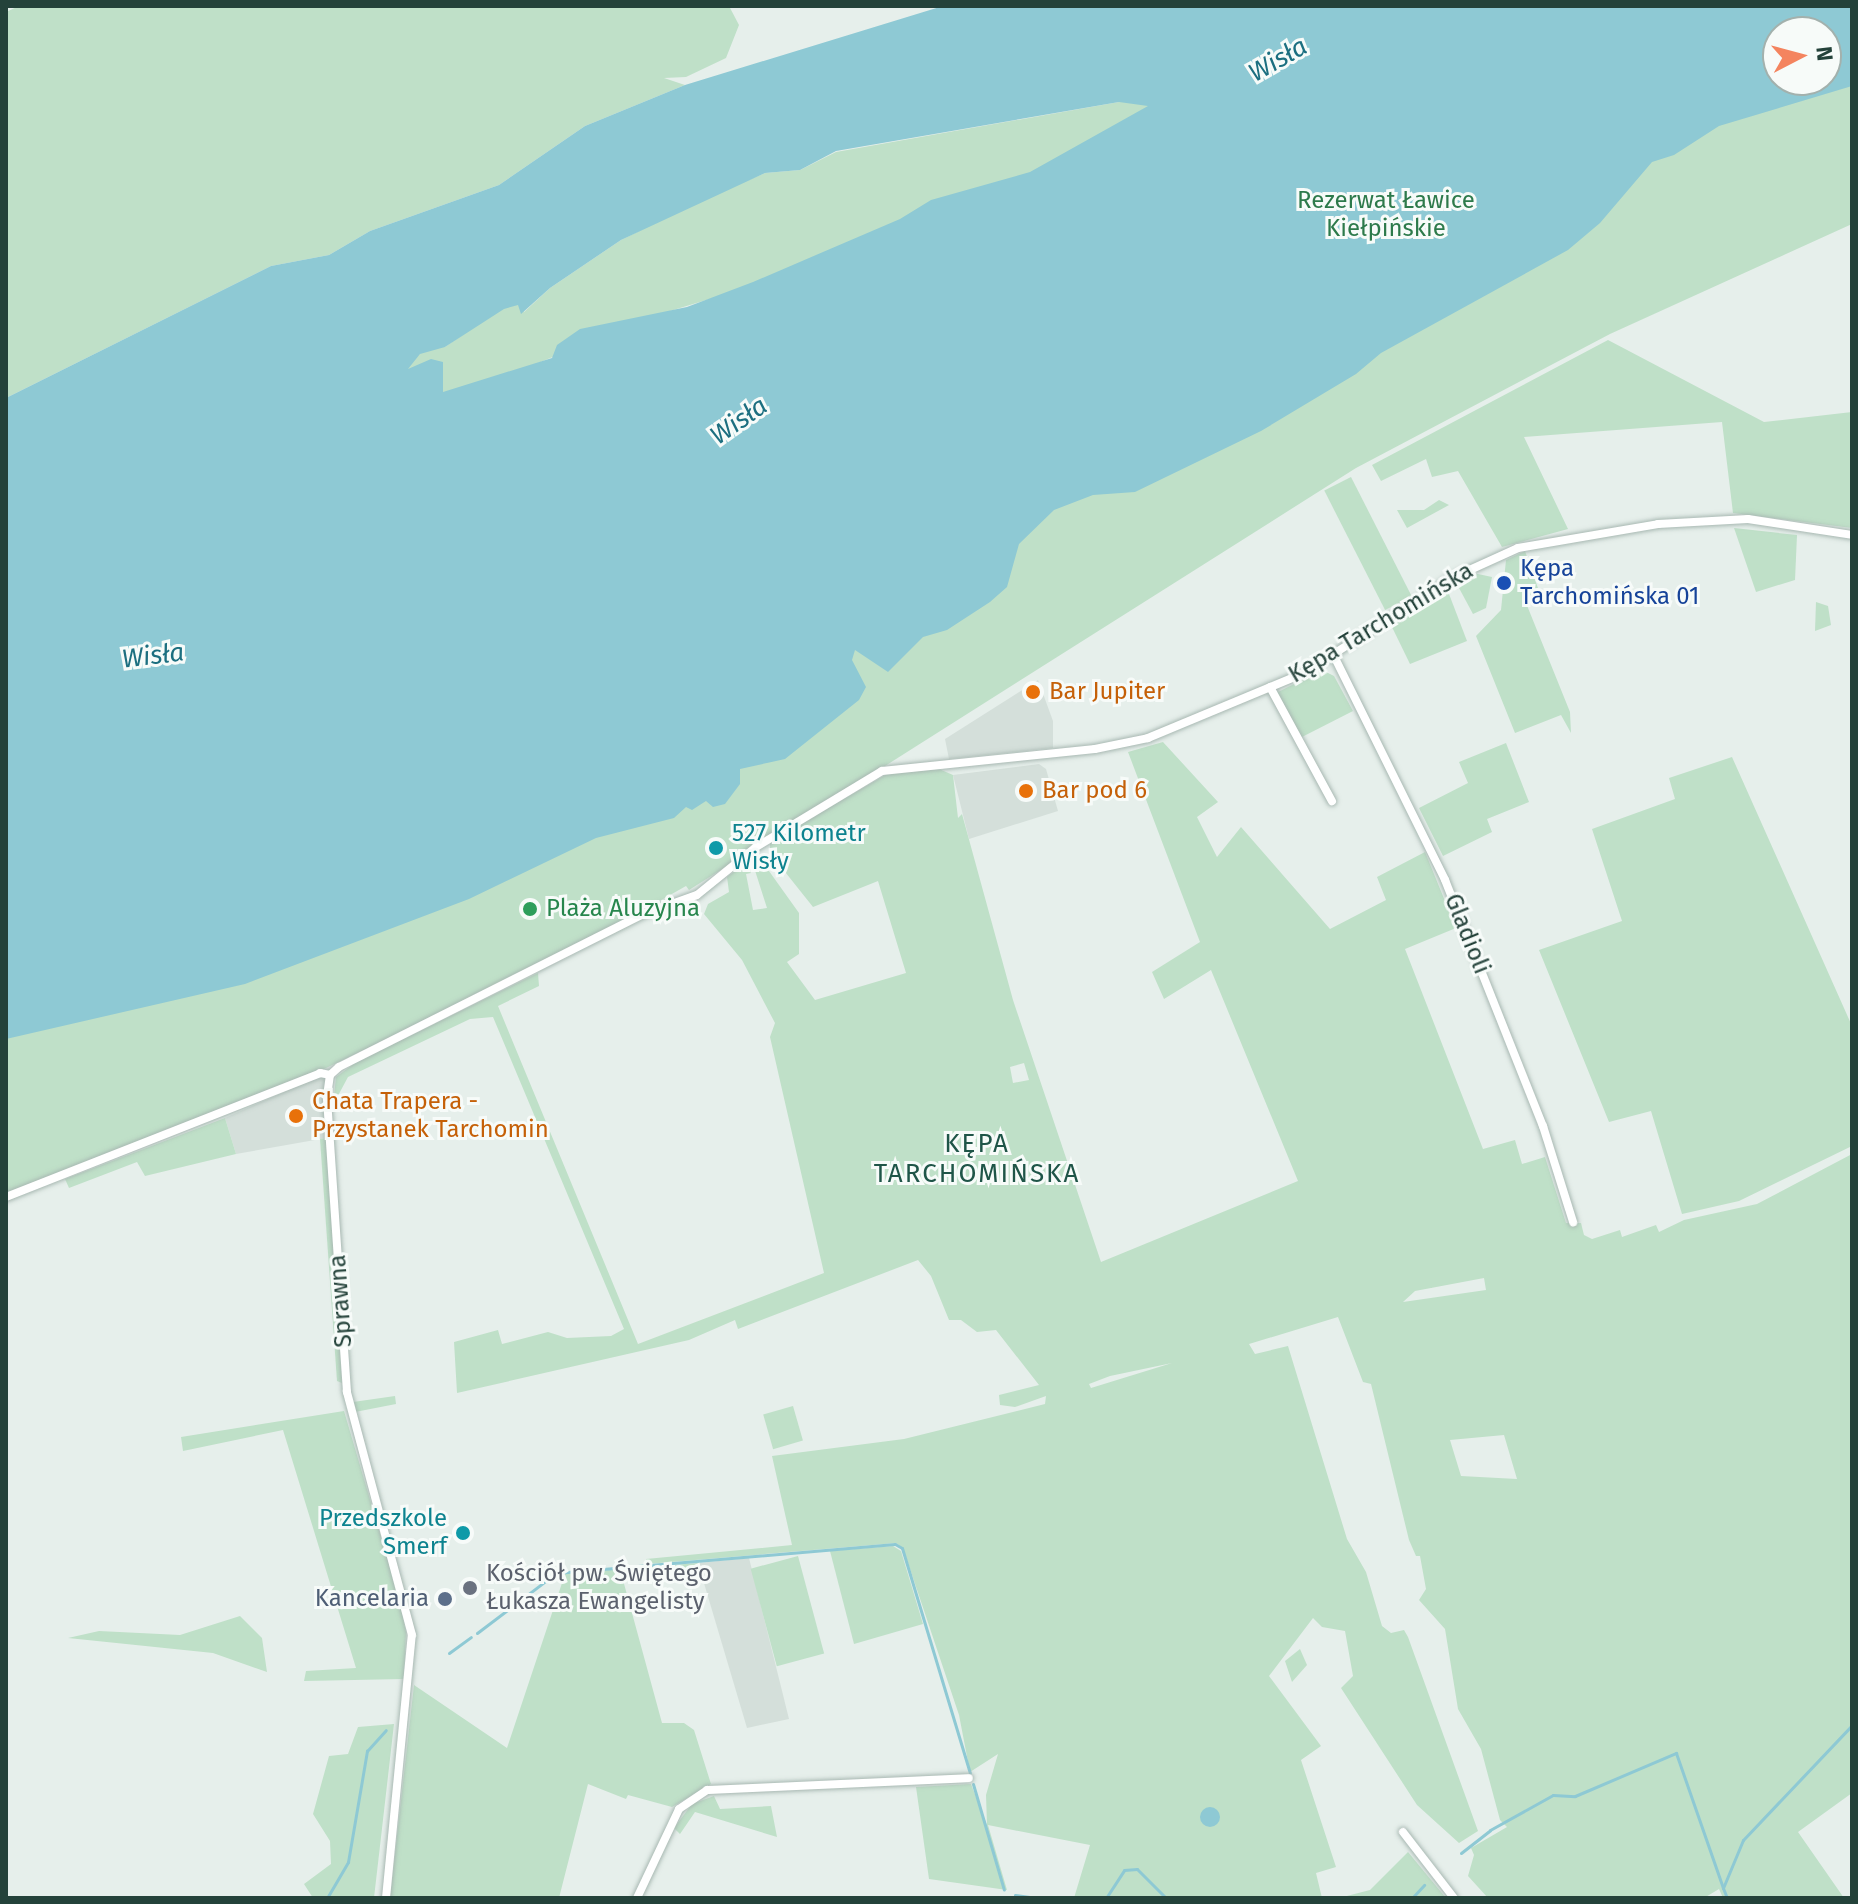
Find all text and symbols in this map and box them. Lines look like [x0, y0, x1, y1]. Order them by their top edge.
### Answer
north arrow [1762, 16, 1842, 96]
water label: Wisła [1243, 31, 1313, 89]
text: N [1810, 45, 1839, 62]
park label: Rezerwat Ławice Kiełpińskie [1297, 187, 1475, 243]
water label: Wisła [704, 390, 774, 452]
place label: Kępa Tarchomińska 01 [1520, 555, 1699, 611]
street label: Kępa Tarchomińska [1283, 557, 1479, 689]
marker: Kępa Tarchomińska 01 [1495, 574, 1513, 592]
water label: Wisła [120, 637, 186, 675]
place label: Bar Jupiter [1049, 678, 1165, 706]
marker: Bar Jupiter [1024, 683, 1042, 701]
place label: Bar pod 6 [1042, 777, 1147, 805]
marker: Bar pod 6 [1017, 782, 1035, 800]
place label: 527 Kilometr Wisły [732, 820, 866, 876]
marker: 527 Kilometr Wisły [707, 839, 725, 857]
street label: Gladioli [1438, 890, 1496, 978]
place label: Plaża Aluzyjna [546, 895, 700, 923]
marker: Plaża Aluzyjna [521, 900, 539, 918]
place label: Chata Trapera - Przystanek Tarchomin [312, 1088, 549, 1144]
marker: Chata Trapera - Przystanek Tarchomin [287, 1107, 305, 1125]
district label: KĘPA TARCHOMIŃSKA [874, 1128, 1080, 1190]
street label: Sprawna [323, 1254, 359, 1348]
place label: Przedszkole Smerf [319, 1505, 447, 1561]
marker: Przedszkole Smerf [454, 1524, 472, 1542]
place label: Kościół pw. Świętego Łukasza Ewangelisty [486, 1560, 712, 1616]
marker: Kościół pw. Świętego Łukasza Ewangelisty [461, 1579, 479, 1597]
place label: Kancelaria [315, 1585, 429, 1613]
marker: Kancelaria [436, 1590, 454, 1608]

